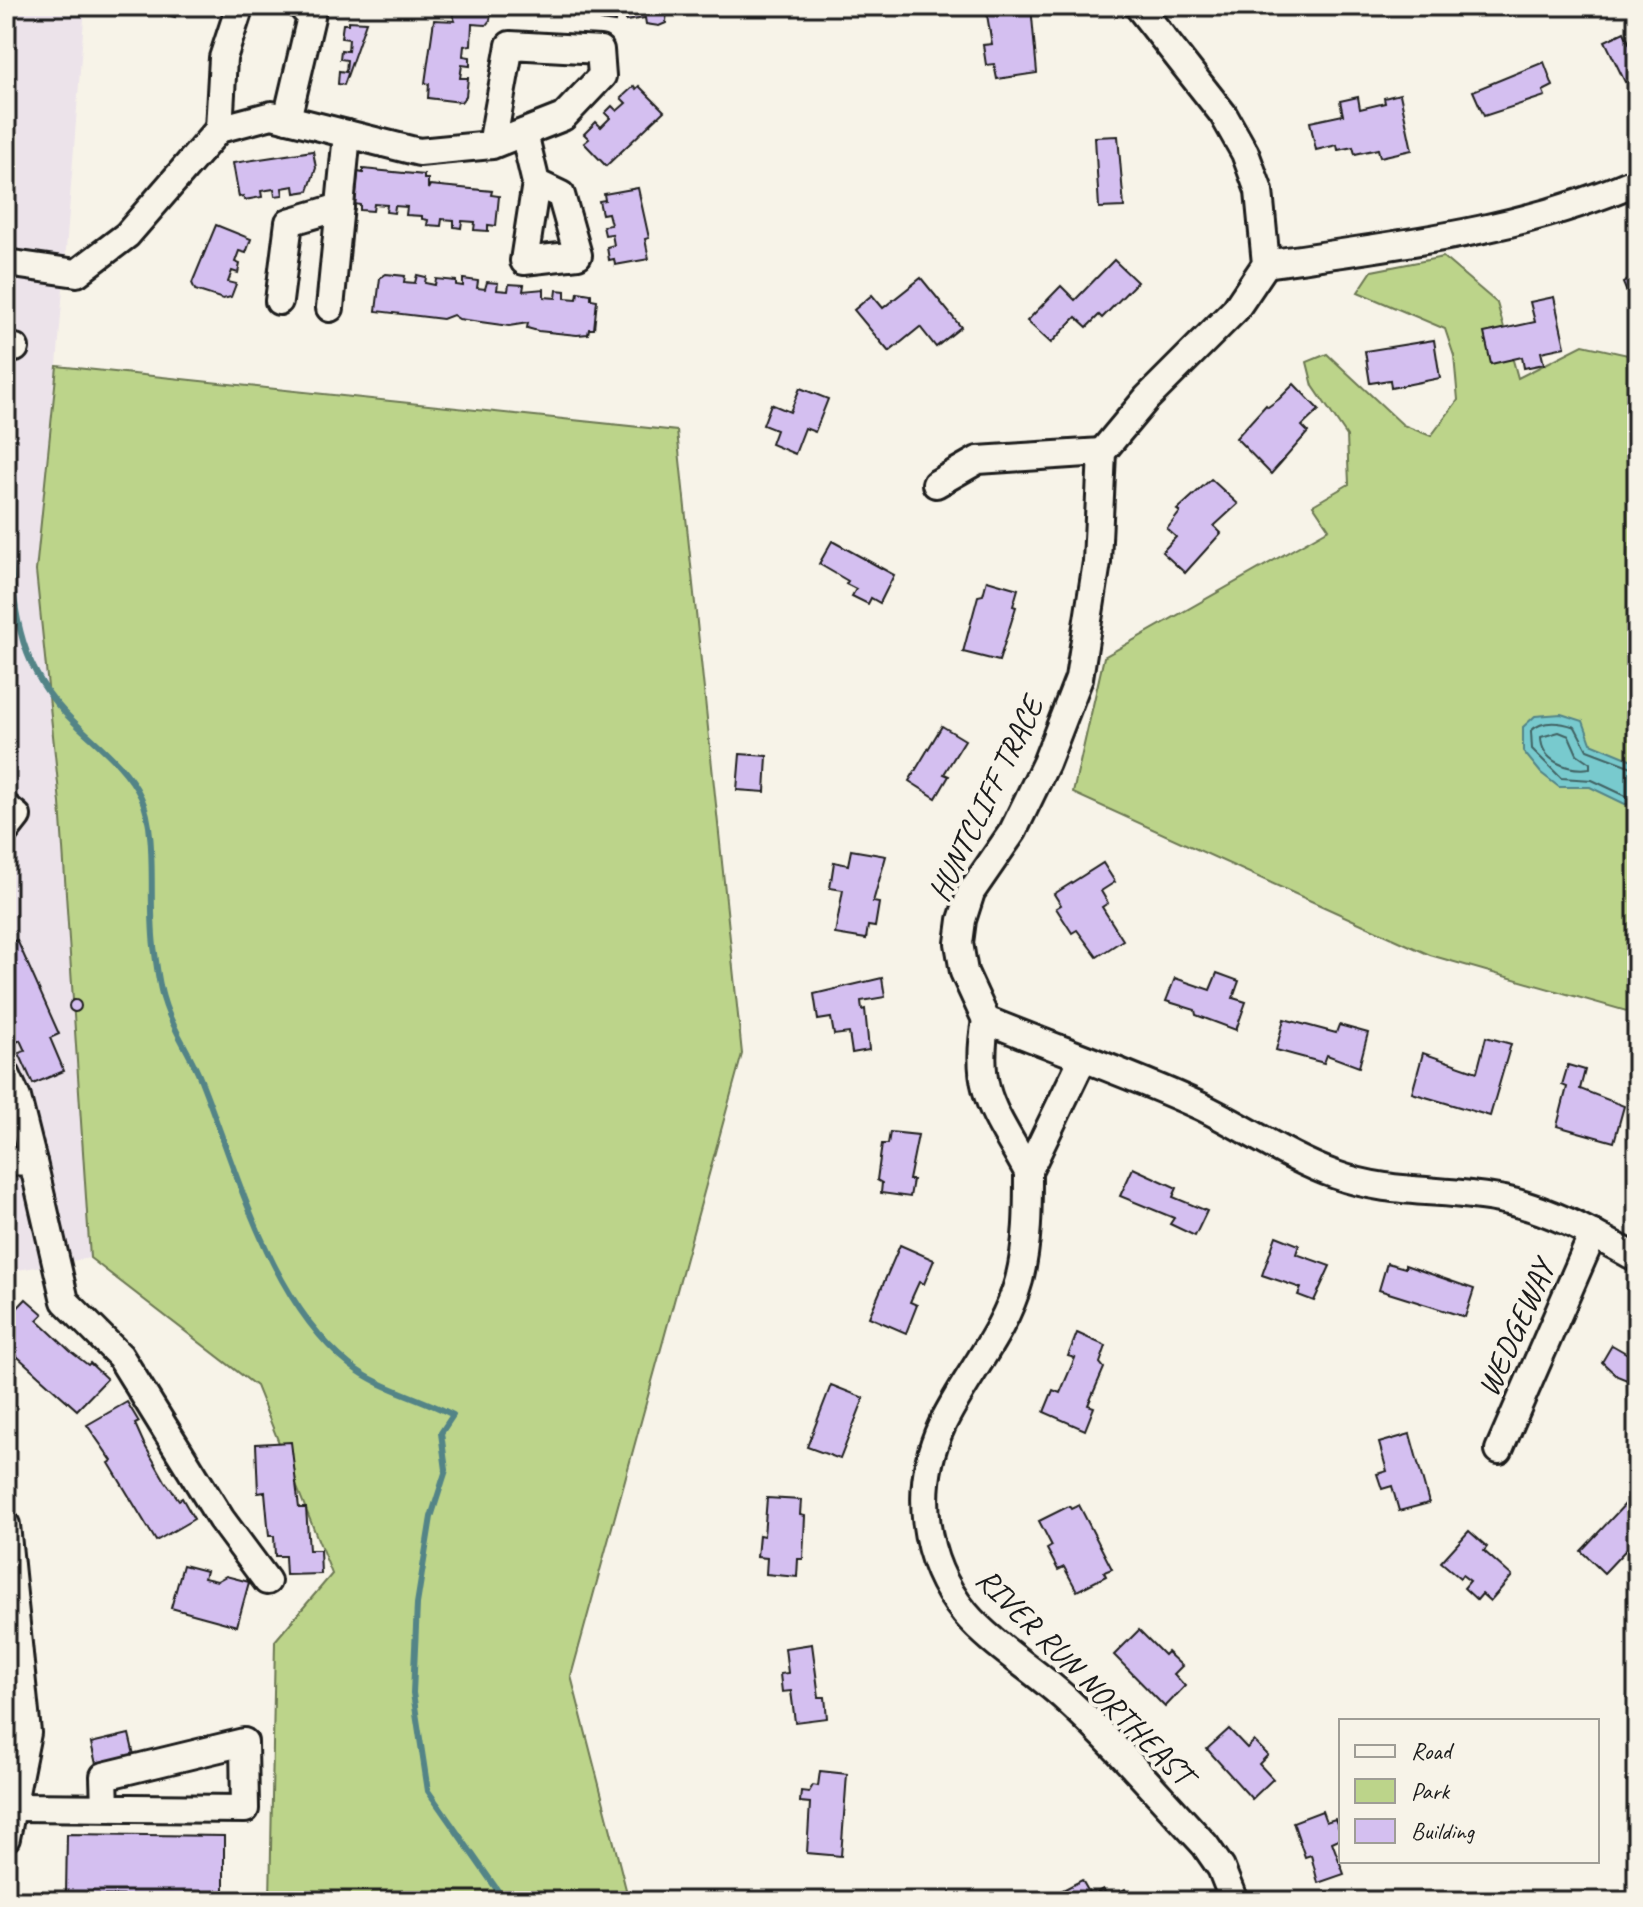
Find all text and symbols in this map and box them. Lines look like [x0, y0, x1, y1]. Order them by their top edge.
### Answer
street label: HUNTCLIFF TRACE [918, 687, 1054, 908]
street label: WEDGEWAY [1467, 1249, 1566, 1403]
street label: RIVER RUN NORTHEAST [967, 1559, 1207, 1799]
legend [1339, 1719, 1599, 1863]
text: Road [1411, 1736, 1455, 1766]
text: Park [1411, 1776, 1451, 1806]
text: Building [1411, 1816, 1476, 1846]

